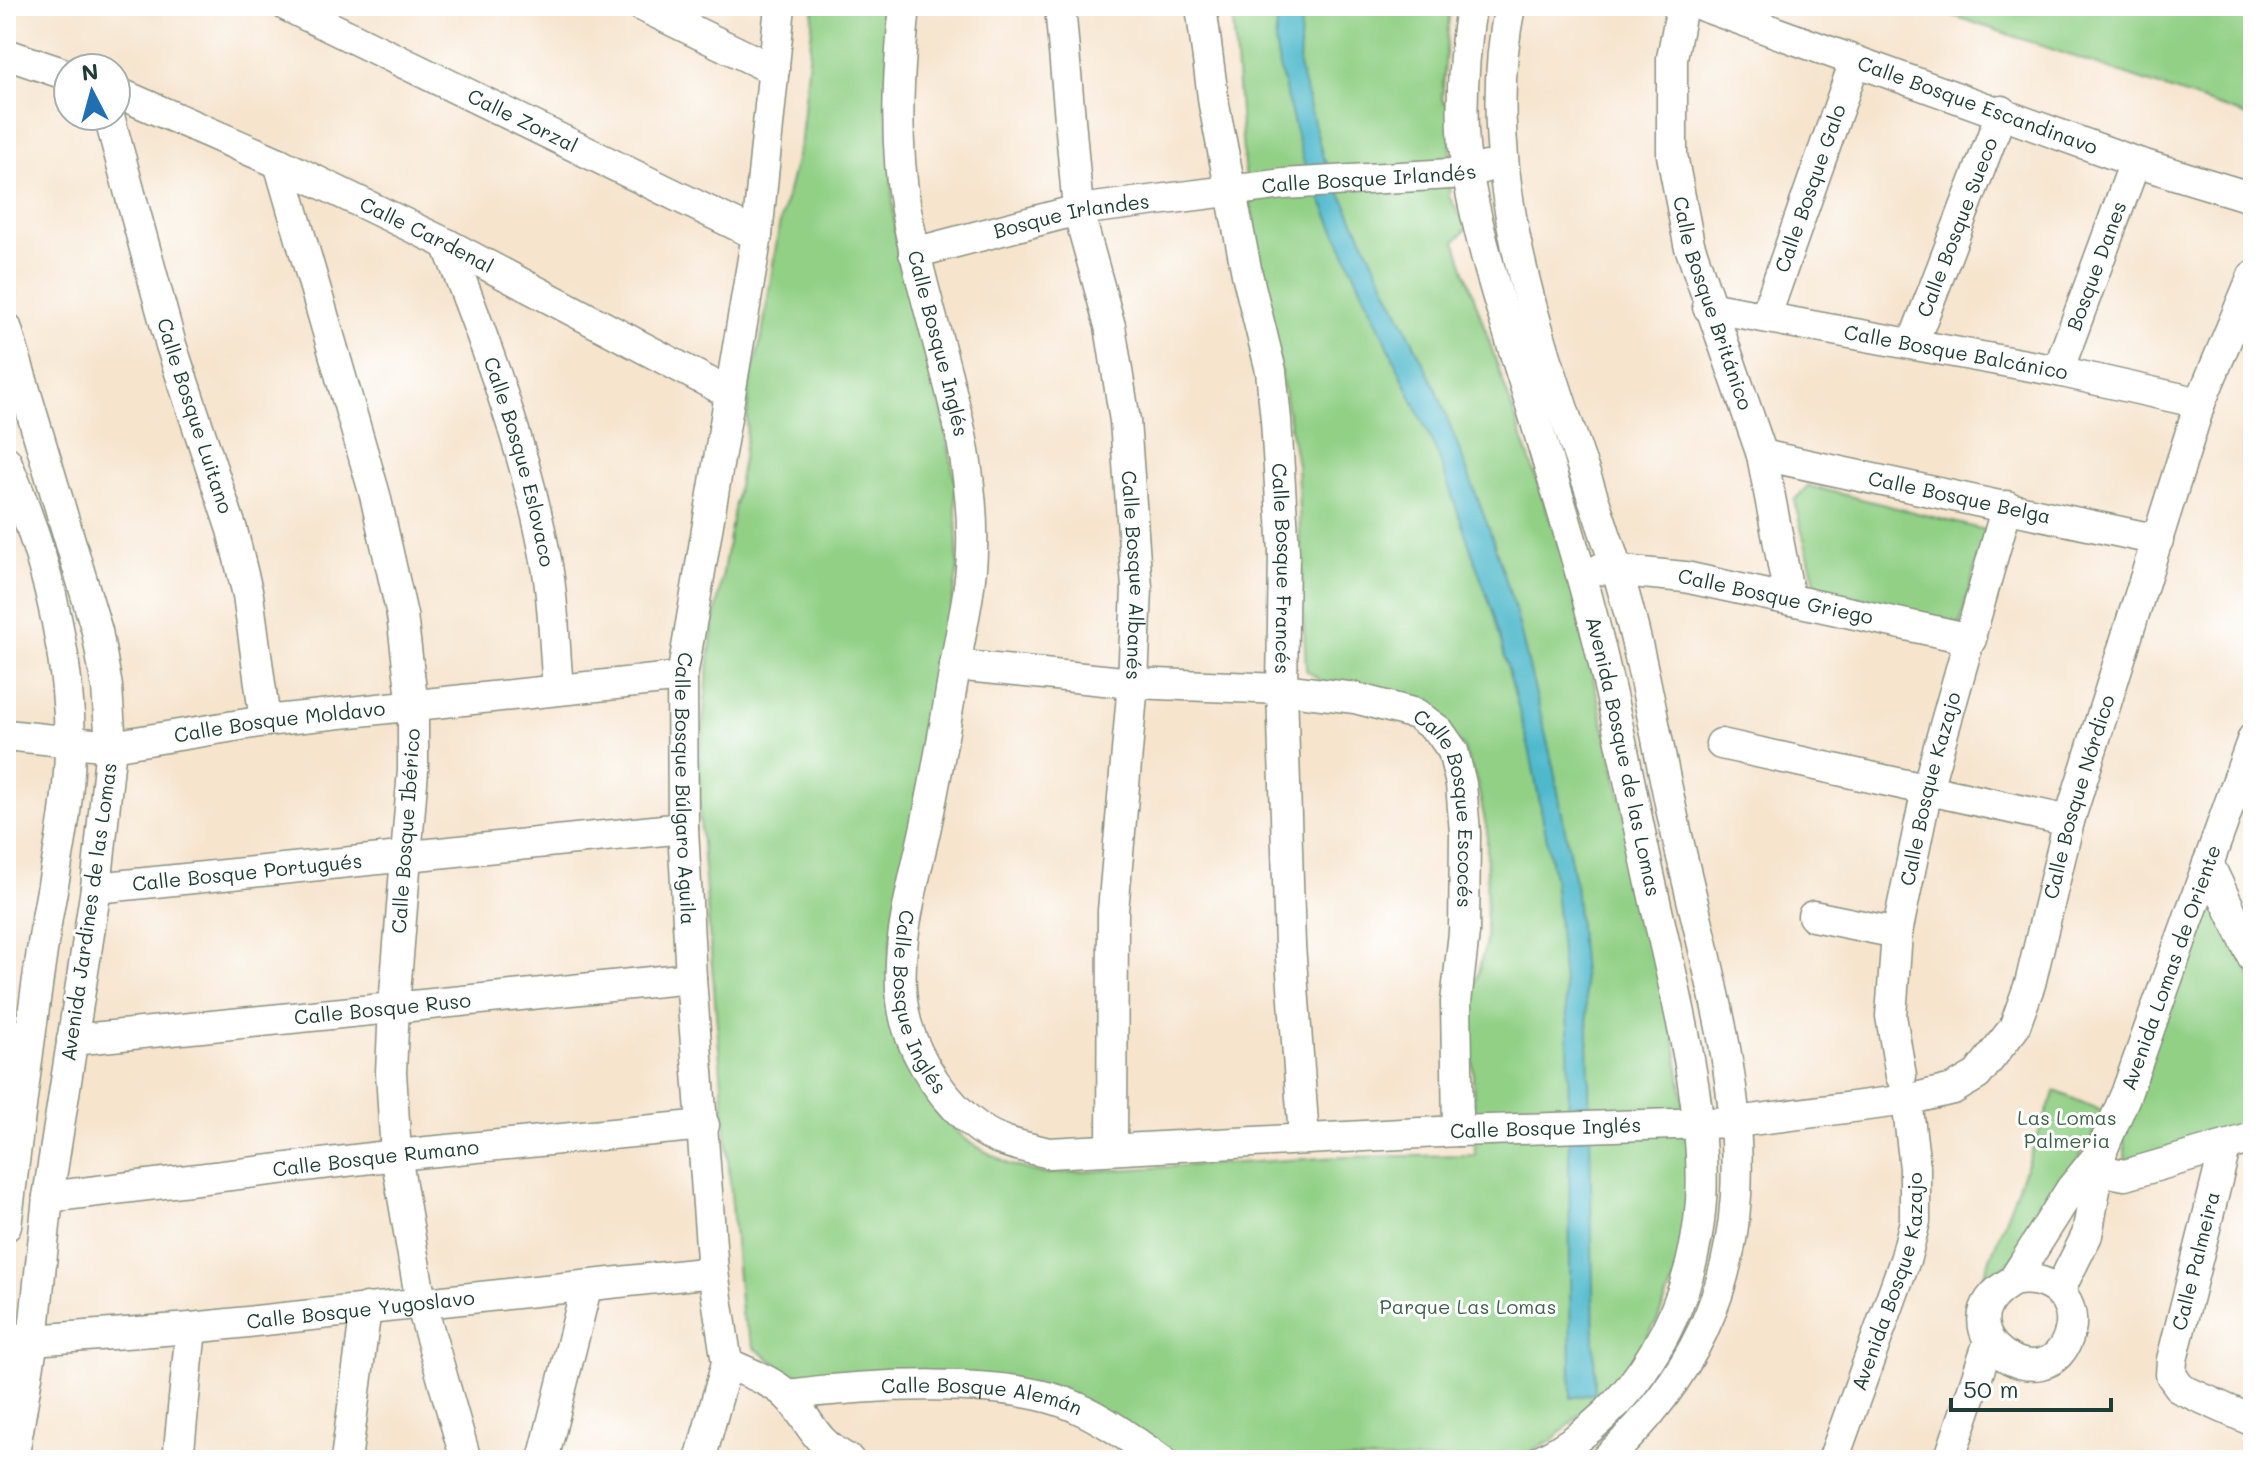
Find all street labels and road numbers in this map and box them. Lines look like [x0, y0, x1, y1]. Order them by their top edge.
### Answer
street label: Calle Bosque Escandinavo [1854, 49, 2102, 160]
street label: Calle Zorzal [464, 82, 582, 158]
street label: Calle Bosque Galo [1768, 101, 1851, 276]
street label: Calle Bosque Sueco [1910, 133, 2003, 320]
street label: Calle Bosque Irlandés [1260, 157, 1479, 199]
street label: Bosque Irlandes [990, 187, 1151, 244]
street label: Calle Cardenal [356, 190, 498, 278]
street label: Calle Bosque Británico [1668, 194, 1759, 413]
street label: Bosque Danes [2060, 197, 2131, 334]
street label: Calle Bosque Inglés [903, 248, 975, 439]
street label: Calle Bosque Luitano [152, 315, 240, 517]
street label: Calle Bosque Balcánico [1842, 318, 2071, 385]
street label: Calle Bosque Eslovaco [478, 353, 561, 569]
street label: Calle Bosque Francés [1267, 462, 1298, 674]
street label: Calle Bosque Belga [1866, 464, 2053, 529]
street label: Calle Bosque Albanés [1117, 470, 1151, 681]
street label: Calle Bosque Griego [1676, 562, 1876, 629]
street label: Avenida Bosque de las Lomas [1581, 613, 1667, 899]
street label: Calle Bosque Búlgaro Aguila [670, 650, 702, 926]
street label: Calle Bosque Kazajo [1893, 688, 1966, 888]
street label: Calle Bosque Nórdico [2037, 691, 2120, 901]
street label: Calle Bosque Moldavo [172, 694, 386, 748]
street label: Calle Bosque Escocés [1409, 703, 1479, 908]
street label: Calle Bosque Ibérico [385, 727, 425, 934]
street label: Avenida Jardines de las Lomas [54, 761, 122, 1063]
street label: Avenida Lomas de Oriente [2114, 841, 2226, 1094]
street label: Calle Bosque Portugués [131, 847, 363, 896]
street label: Calle Bosque Inglés [888, 908, 953, 1099]
street label: Calle Bosque Ruso [293, 986, 472, 1030]
street label: Calle Bosque Inglés [1449, 1111, 1642, 1143]
street label: Calle Bosque Rumano [271, 1133, 480, 1182]
street label: Avenida Bosque Kazajo [1845, 1172, 1927, 1394]
street label: Calle Palmeira [2165, 1189, 2225, 1333]
street label: Calle Bosque Yugoslavo [245, 1284, 476, 1334]
street label: Calle Bosque Alemán [880, 1371, 1087, 1420]

